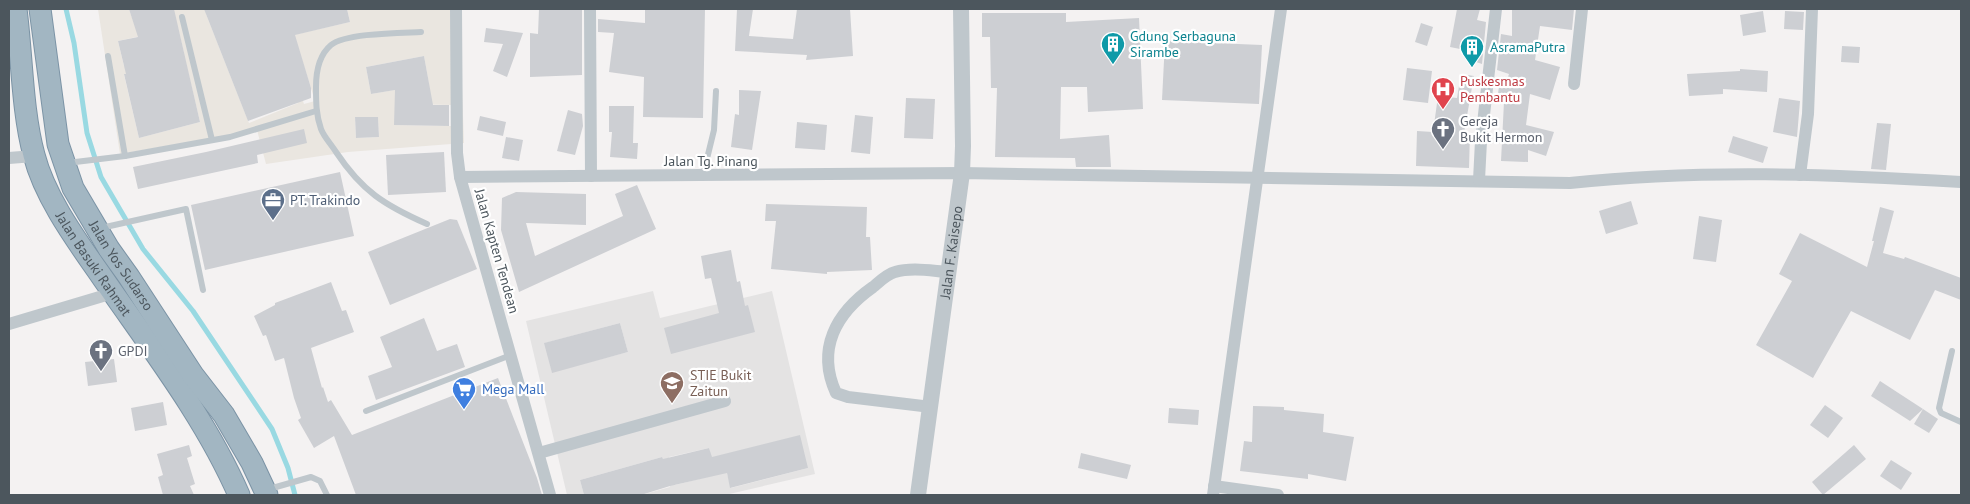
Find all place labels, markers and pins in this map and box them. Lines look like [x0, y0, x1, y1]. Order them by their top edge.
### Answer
place label: Gdung Serbaguna Sirambe [1130, 27, 1236, 61]
building icon: Gdung Serbaguna Sirambe [1100, 31, 1126, 65]
building icon: AsramaPutra [1459, 34, 1485, 68]
place label: AsramaPutra [1490, 38, 1565, 56]
place label: Puskesmas Pembantu [1460, 72, 1525, 106]
hospital icon: Puskesmas Pembantu [1430, 76, 1456, 110]
place label: Gereja Bukit Hermon [1460, 112, 1542, 146]
church icon: Gereja Bukit Hermon [1430, 116, 1456, 150]
office icon: PT. Trakindo [260, 187, 286, 221]
place label: PT. Trakindo [290, 191, 360, 209]
church icon: GPDI [88, 338, 114, 372]
place label: GPDI [118, 342, 148, 360]
place label: STIE Bukit Zaitun [690, 366, 752, 400]
school or university icon: STIE Bukit Zaitun [659, 370, 685, 404]
supermarket icon: Mega Mall [451, 376, 477, 410]
place label: Mega Mall [482, 380, 544, 398]

